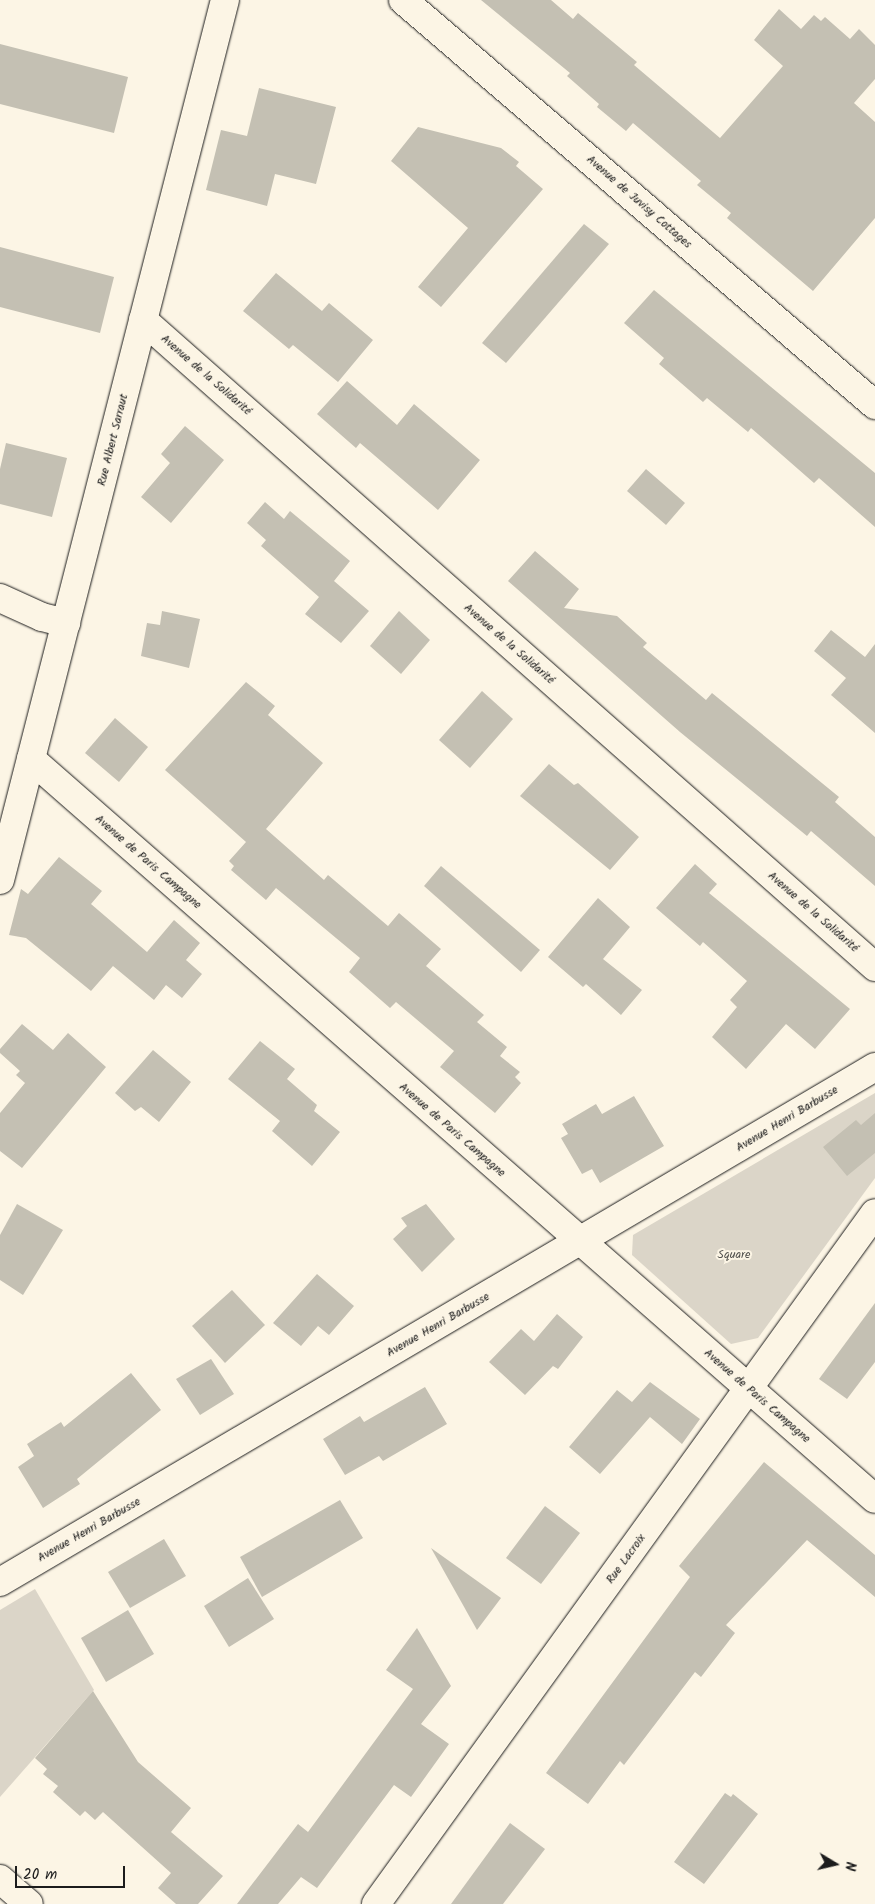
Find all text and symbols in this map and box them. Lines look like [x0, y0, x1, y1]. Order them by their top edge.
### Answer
street label: Avenue de Juvisy Cottages [583, 152, 695, 252]
street label: Avenue de la Solidarité [158, 332, 254, 418]
street label: Rue Albert Sarraut [95, 392, 131, 488]
street label: Avenue de la Solidarité [461, 601, 557, 687]
street label: Avenue de Paris Campagne [92, 812, 204, 912]
street label: Avenue de la Solidarité [765, 869, 861, 955]
street label: Avenue de Paris Campagne [396, 1080, 508, 1180]
street label: Avenue Henri Barbusse [733, 1083, 841, 1155]
park label: Square [718, 1248, 750, 1262]
street label: Avenue Henri Barbusse [384, 1290, 492, 1360]
street label: Avenue de Paris Campagne [701, 1346, 813, 1446]
street label: Avenue Henri Barbusse [35, 1495, 143, 1565]
street label: Rue Lacroix [603, 1531, 649, 1587]
north arrow [810, 1839, 860, 1889]
scale bar [18, 1856, 128, 1888]
text: N [838, 1860, 861, 1872]
text: 20 m [23, 1863, 57, 1887]

